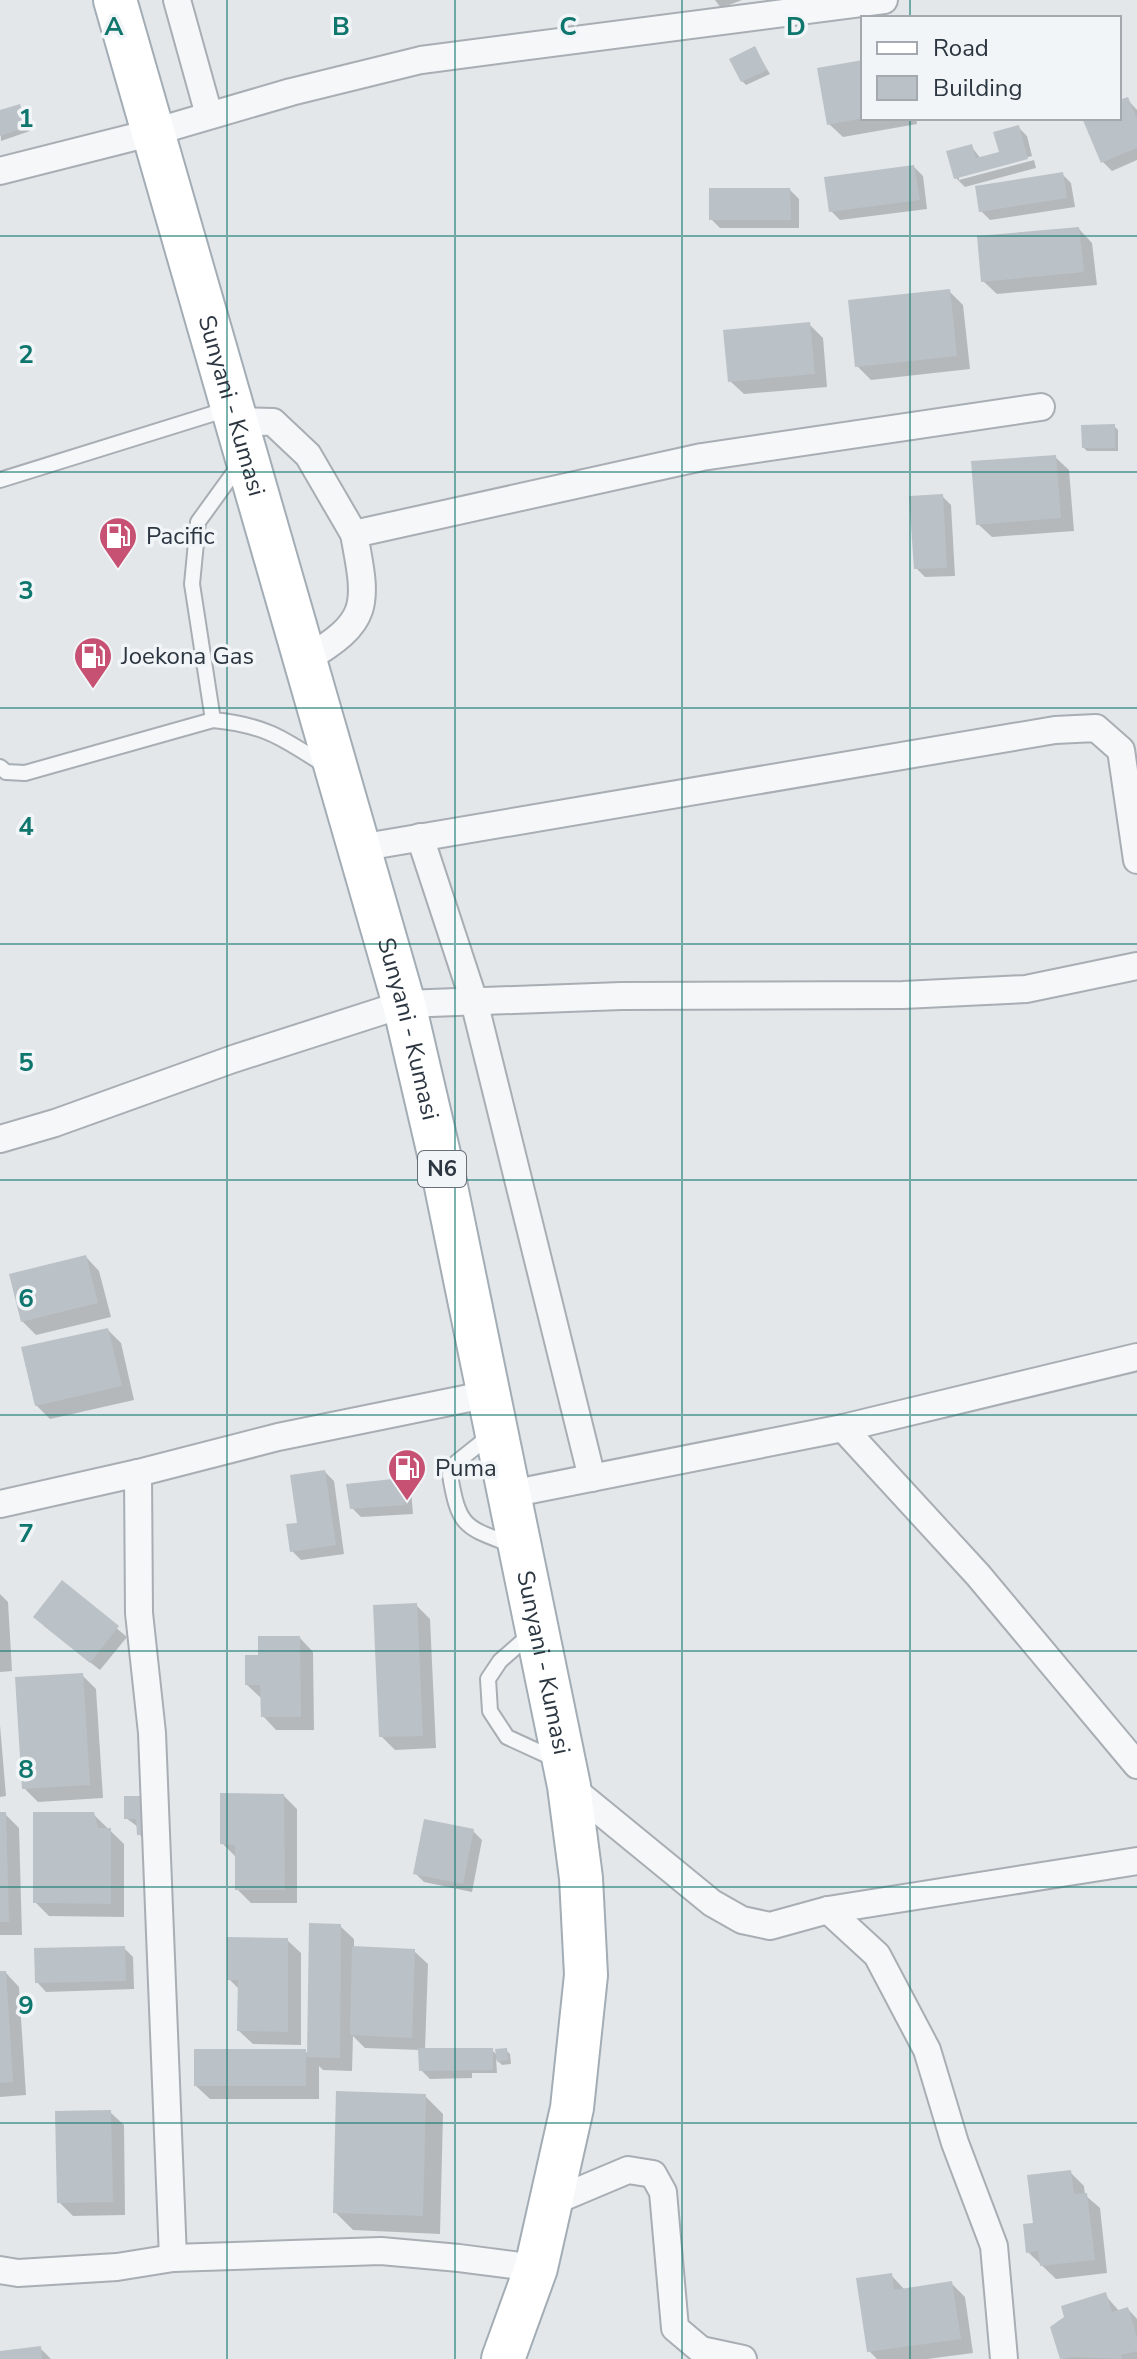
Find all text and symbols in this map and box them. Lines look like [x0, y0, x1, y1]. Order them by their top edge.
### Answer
text: A [104, 9, 124, 44]
text: B [332, 9, 350, 44]
text: C [559, 9, 577, 44]
text: D [786, 9, 806, 44]
legend [861, 16, 1121, 120]
text: Road [933, 32, 989, 64]
text: Building [933, 72, 1023, 104]
text: 1 [18, 101, 34, 136]
street label: Sunyani - Kumasi [190, 311, 273, 500]
text: 2 [18, 337, 34, 372]
fuel station icon: Pacific [97, 515, 139, 570]
place label: Pacific [146, 520, 215, 552]
text: 3 [18, 573, 34, 608]
fuel station icon: Joekona Gas [72, 635, 114, 690]
place label: Joekona Gas [120, 640, 254, 672]
text: 4 [18, 809, 34, 844]
street label: Sunyani - Kumasi [370, 934, 447, 1123]
text: 5 [18, 1045, 34, 1080]
road number: N6 [418, 1151, 466, 1187]
text: 6 [18, 1281, 34, 1316]
fuel station icon: Puma [386, 1447, 428, 1502]
place label: Puma [435, 1452, 497, 1484]
text: 7 [18, 1516, 34, 1551]
street label: Sunyani - Kumasi [509, 1568, 578, 1757]
text: 8 [18, 1752, 34, 1787]
text: 9 [18, 1988, 34, 2023]

